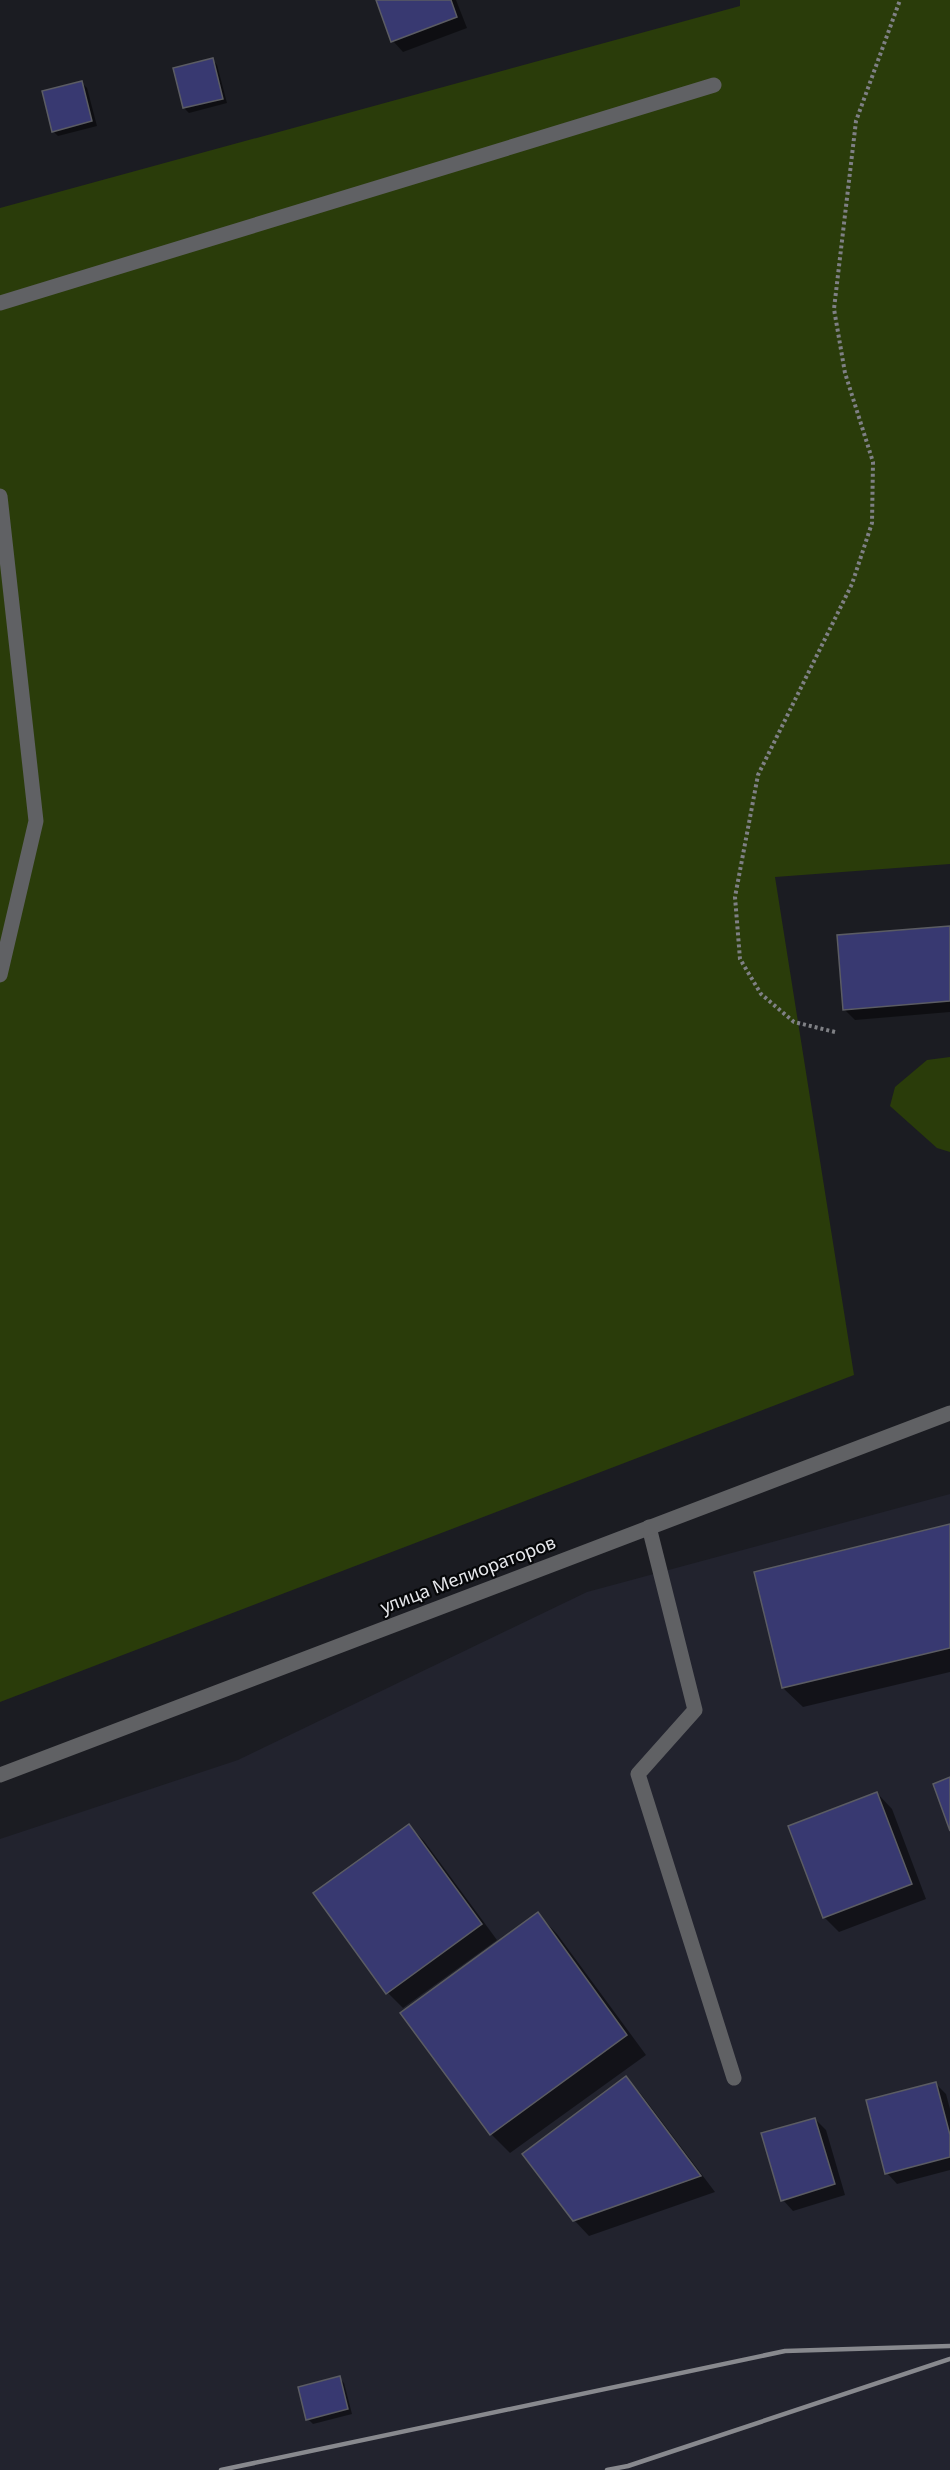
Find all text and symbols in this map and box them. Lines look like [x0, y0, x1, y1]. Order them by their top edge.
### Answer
street label: улица Мелиораторов [377, 1530, 559, 1619]

